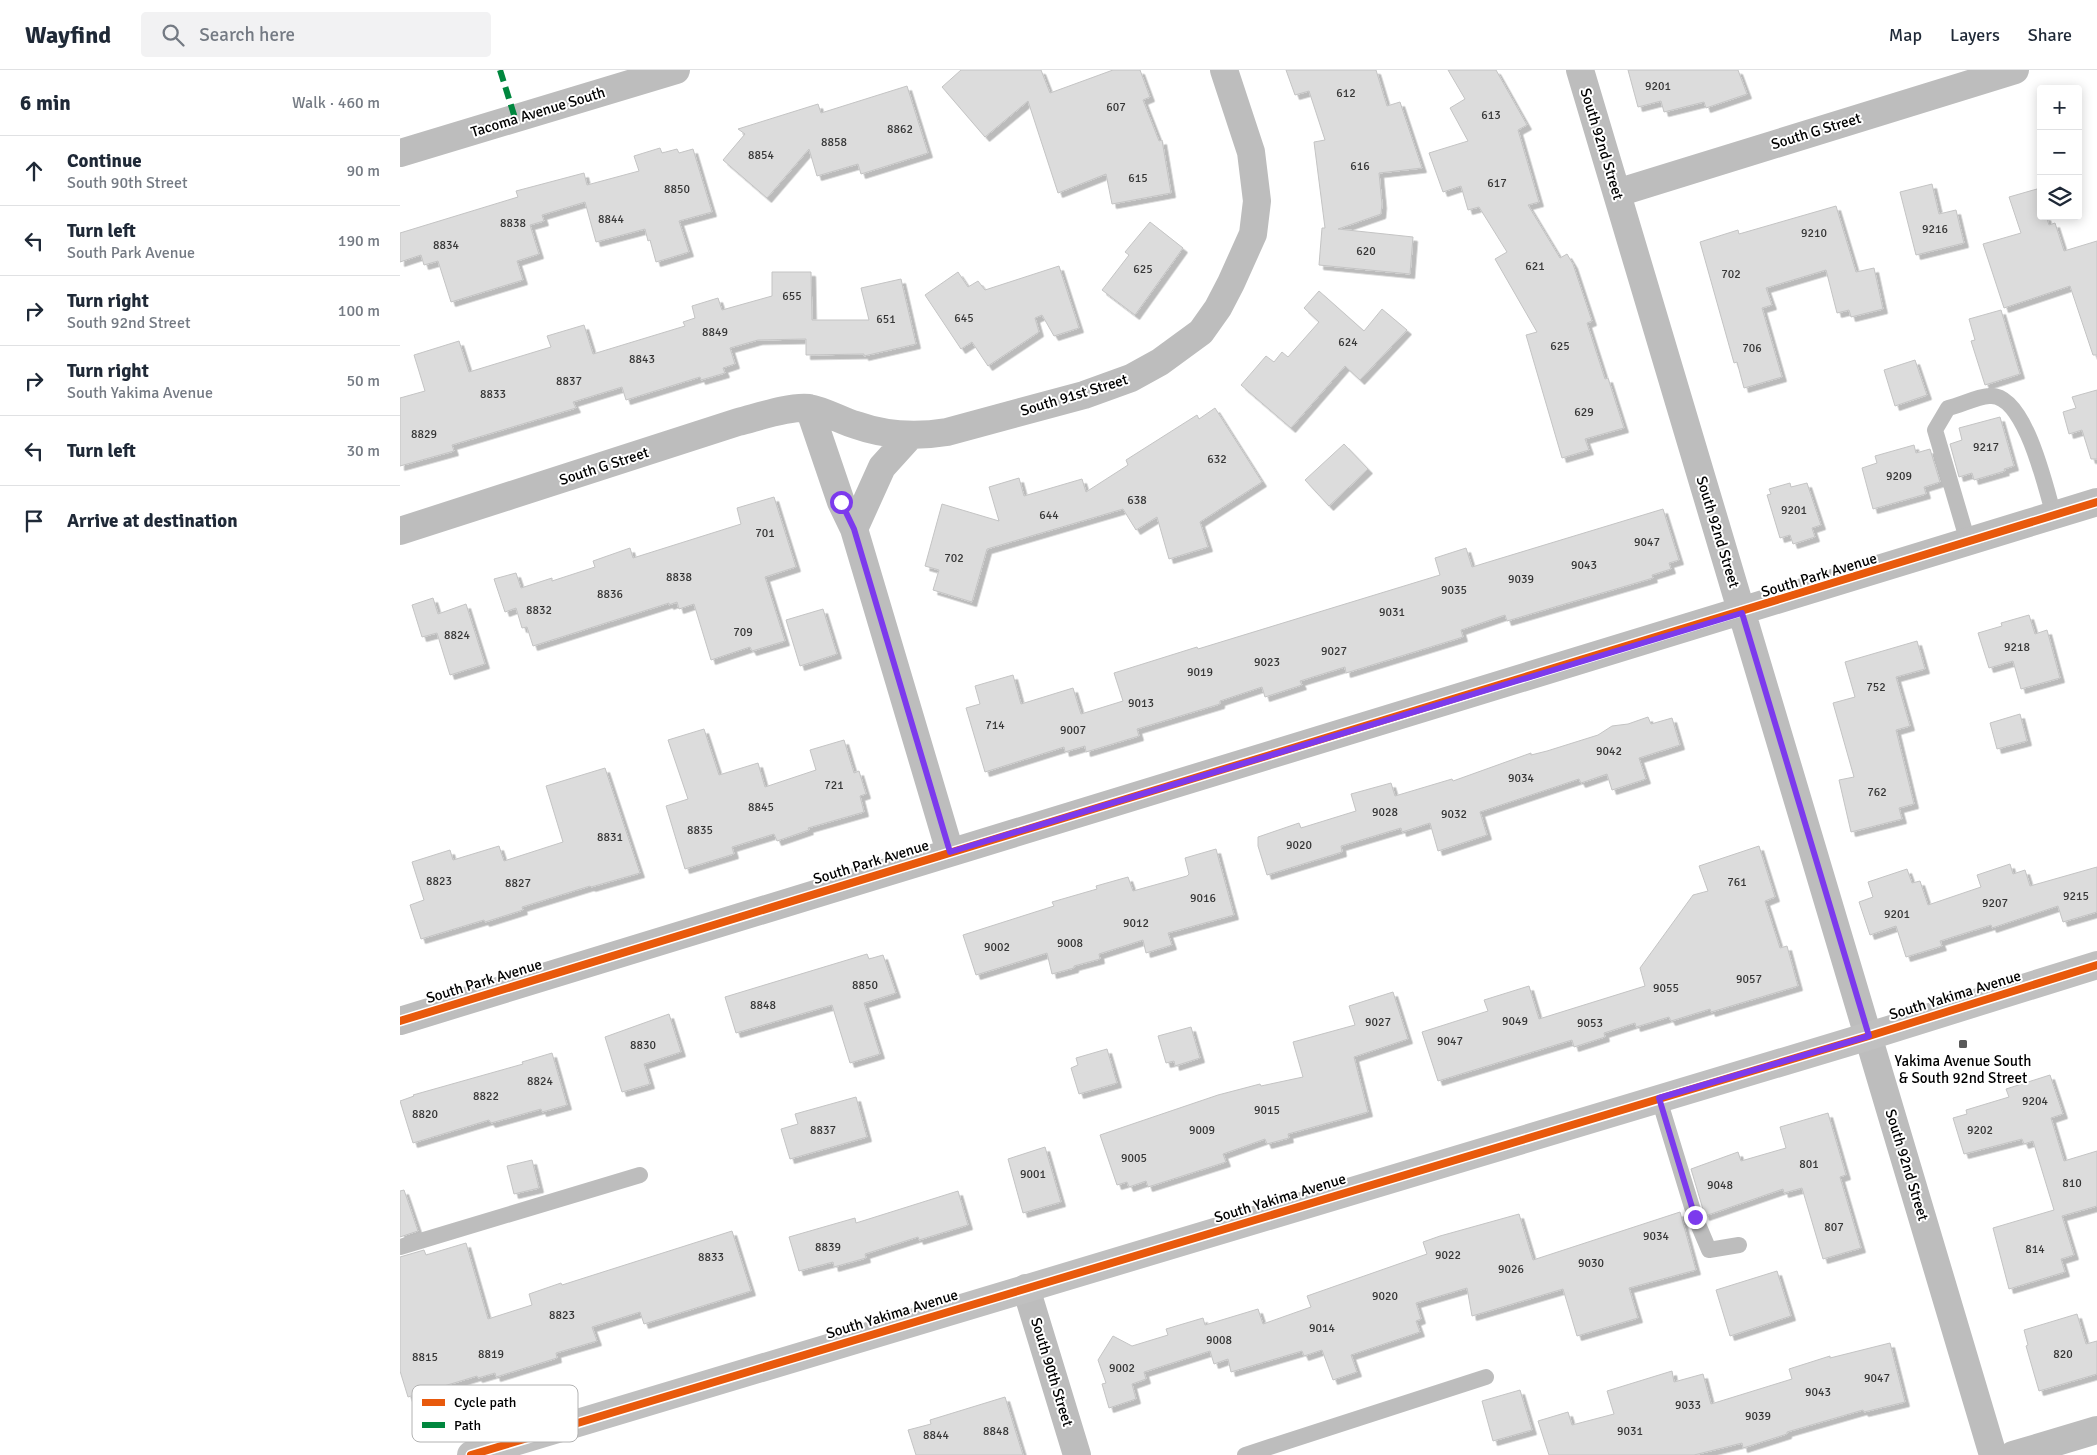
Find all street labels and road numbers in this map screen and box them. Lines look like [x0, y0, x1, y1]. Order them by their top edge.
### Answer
street label: Tacoma Avenue South [469, 83, 607, 141]
street label: South 92nd Street [1576, 86, 1628, 202]
street label: South G Street [1769, 109, 1863, 153]
street label: South 91st Street [1018, 370, 1130, 420]
street label: South G Street [557, 443, 651, 489]
street label: South 92nd Street [1692, 474, 1744, 590]
street label: South Park Avenue [1759, 549, 1879, 601]
street label: South Park Avenue [811, 836, 931, 888]
street label: South Park Avenue [424, 955, 544, 1007]
street label: South Yakima Avenue [1887, 966, 2023, 1024]
street label: South 92nd Street [1881, 1107, 1933, 1223]
street label: South Yakima Avenue [1212, 1169, 1348, 1227]
street label: South Yakima Avenue [824, 1285, 960, 1343]
street label: South 90th Street [1027, 1315, 1077, 1429]

